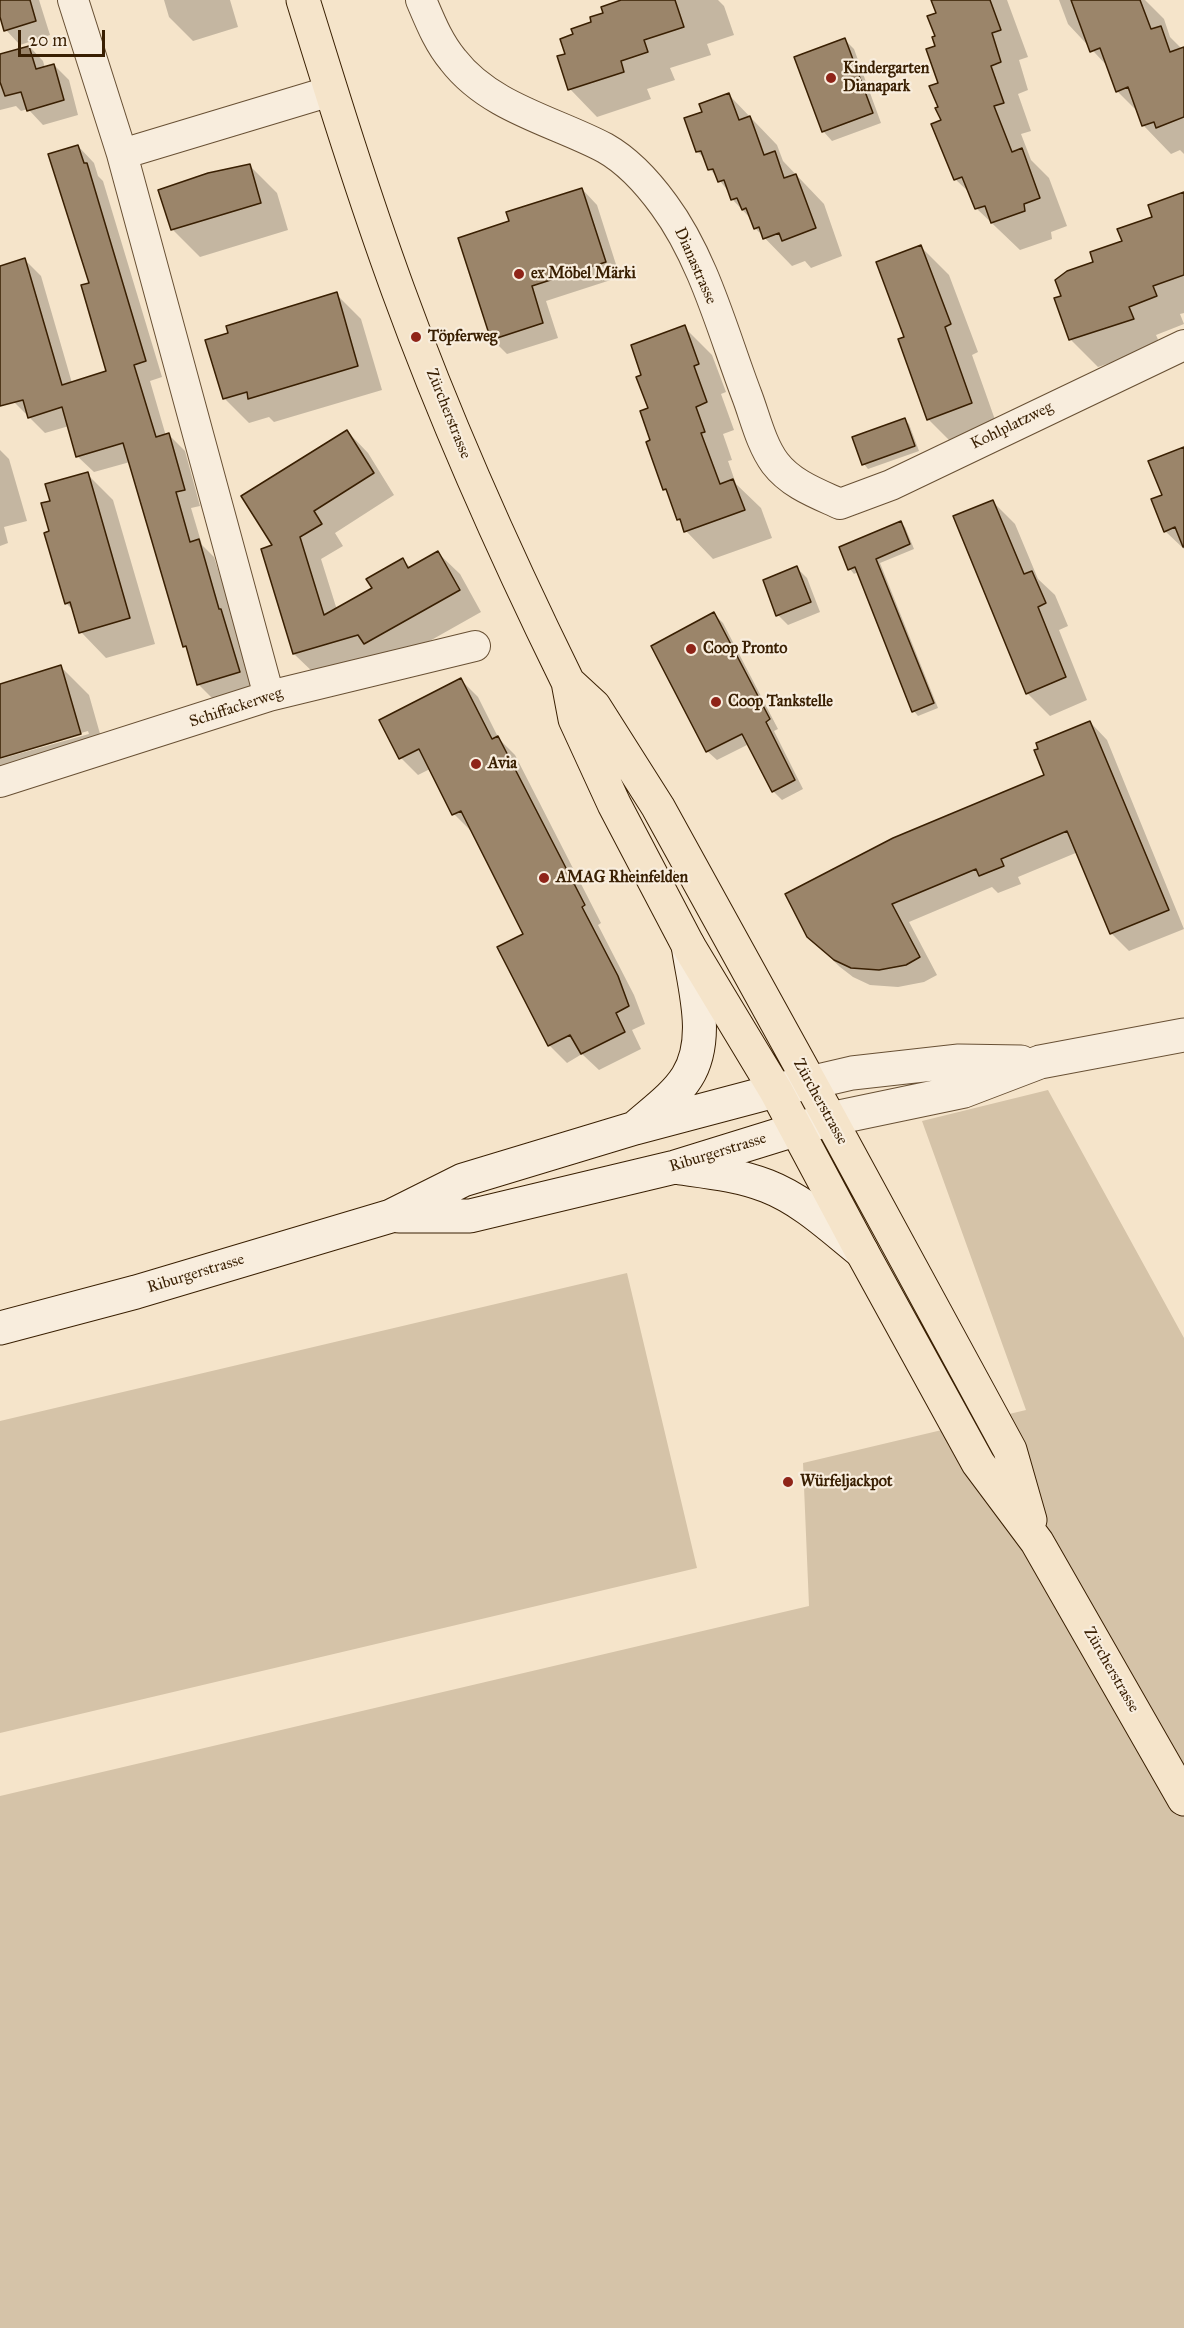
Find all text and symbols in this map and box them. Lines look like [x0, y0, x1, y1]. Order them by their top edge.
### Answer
scale bar [21, 18, 108, 56]
text: 20 m [29, 29, 67, 51]
place label: Kindergarten Dianapark [843, 59, 929, 97]
marker: Kindergarten Dianapark [824, 71, 838, 85]
street label: Dianastrasse [670, 225, 720, 307]
place label: ex Möbel Märki [531, 264, 636, 284]
marker: ex Möbel Märki [512, 267, 526, 281]
place label: Töpferweg [428, 327, 497, 347]
marker: Töpferweg [409, 330, 423, 344]
street label: Zürcherstrasse [421, 366, 475, 462]
street label: Kohlplatzweg [968, 398, 1056, 454]
place label: Coop Pronto [703, 639, 787, 659]
marker: Coop Pronto [684, 642, 698, 656]
street label: Schiffackerweg [187, 684, 285, 732]
place label: Coop Tankstelle [728, 692, 833, 712]
marker: Coop Tankstelle [709, 695, 723, 709]
place label: Avia [488, 754, 517, 774]
marker: Avia [469, 757, 483, 771]
place label: AMAG Rheinfelden [556, 868, 688, 888]
marker: AMAG Rheinfelden [537, 871, 551, 885]
street label: Zürcherstrasse [789, 1056, 851, 1148]
street label: Riburgerstrasse [667, 1129, 769, 1177]
street label: Riburgerstrasse [145, 1250, 247, 1298]
place label: Würfeljackpot [800, 1472, 893, 1492]
marker: Würfeljackpot [781, 1475, 795, 1489]
street label: Zürcherstrasse [1079, 1624, 1143, 1716]

